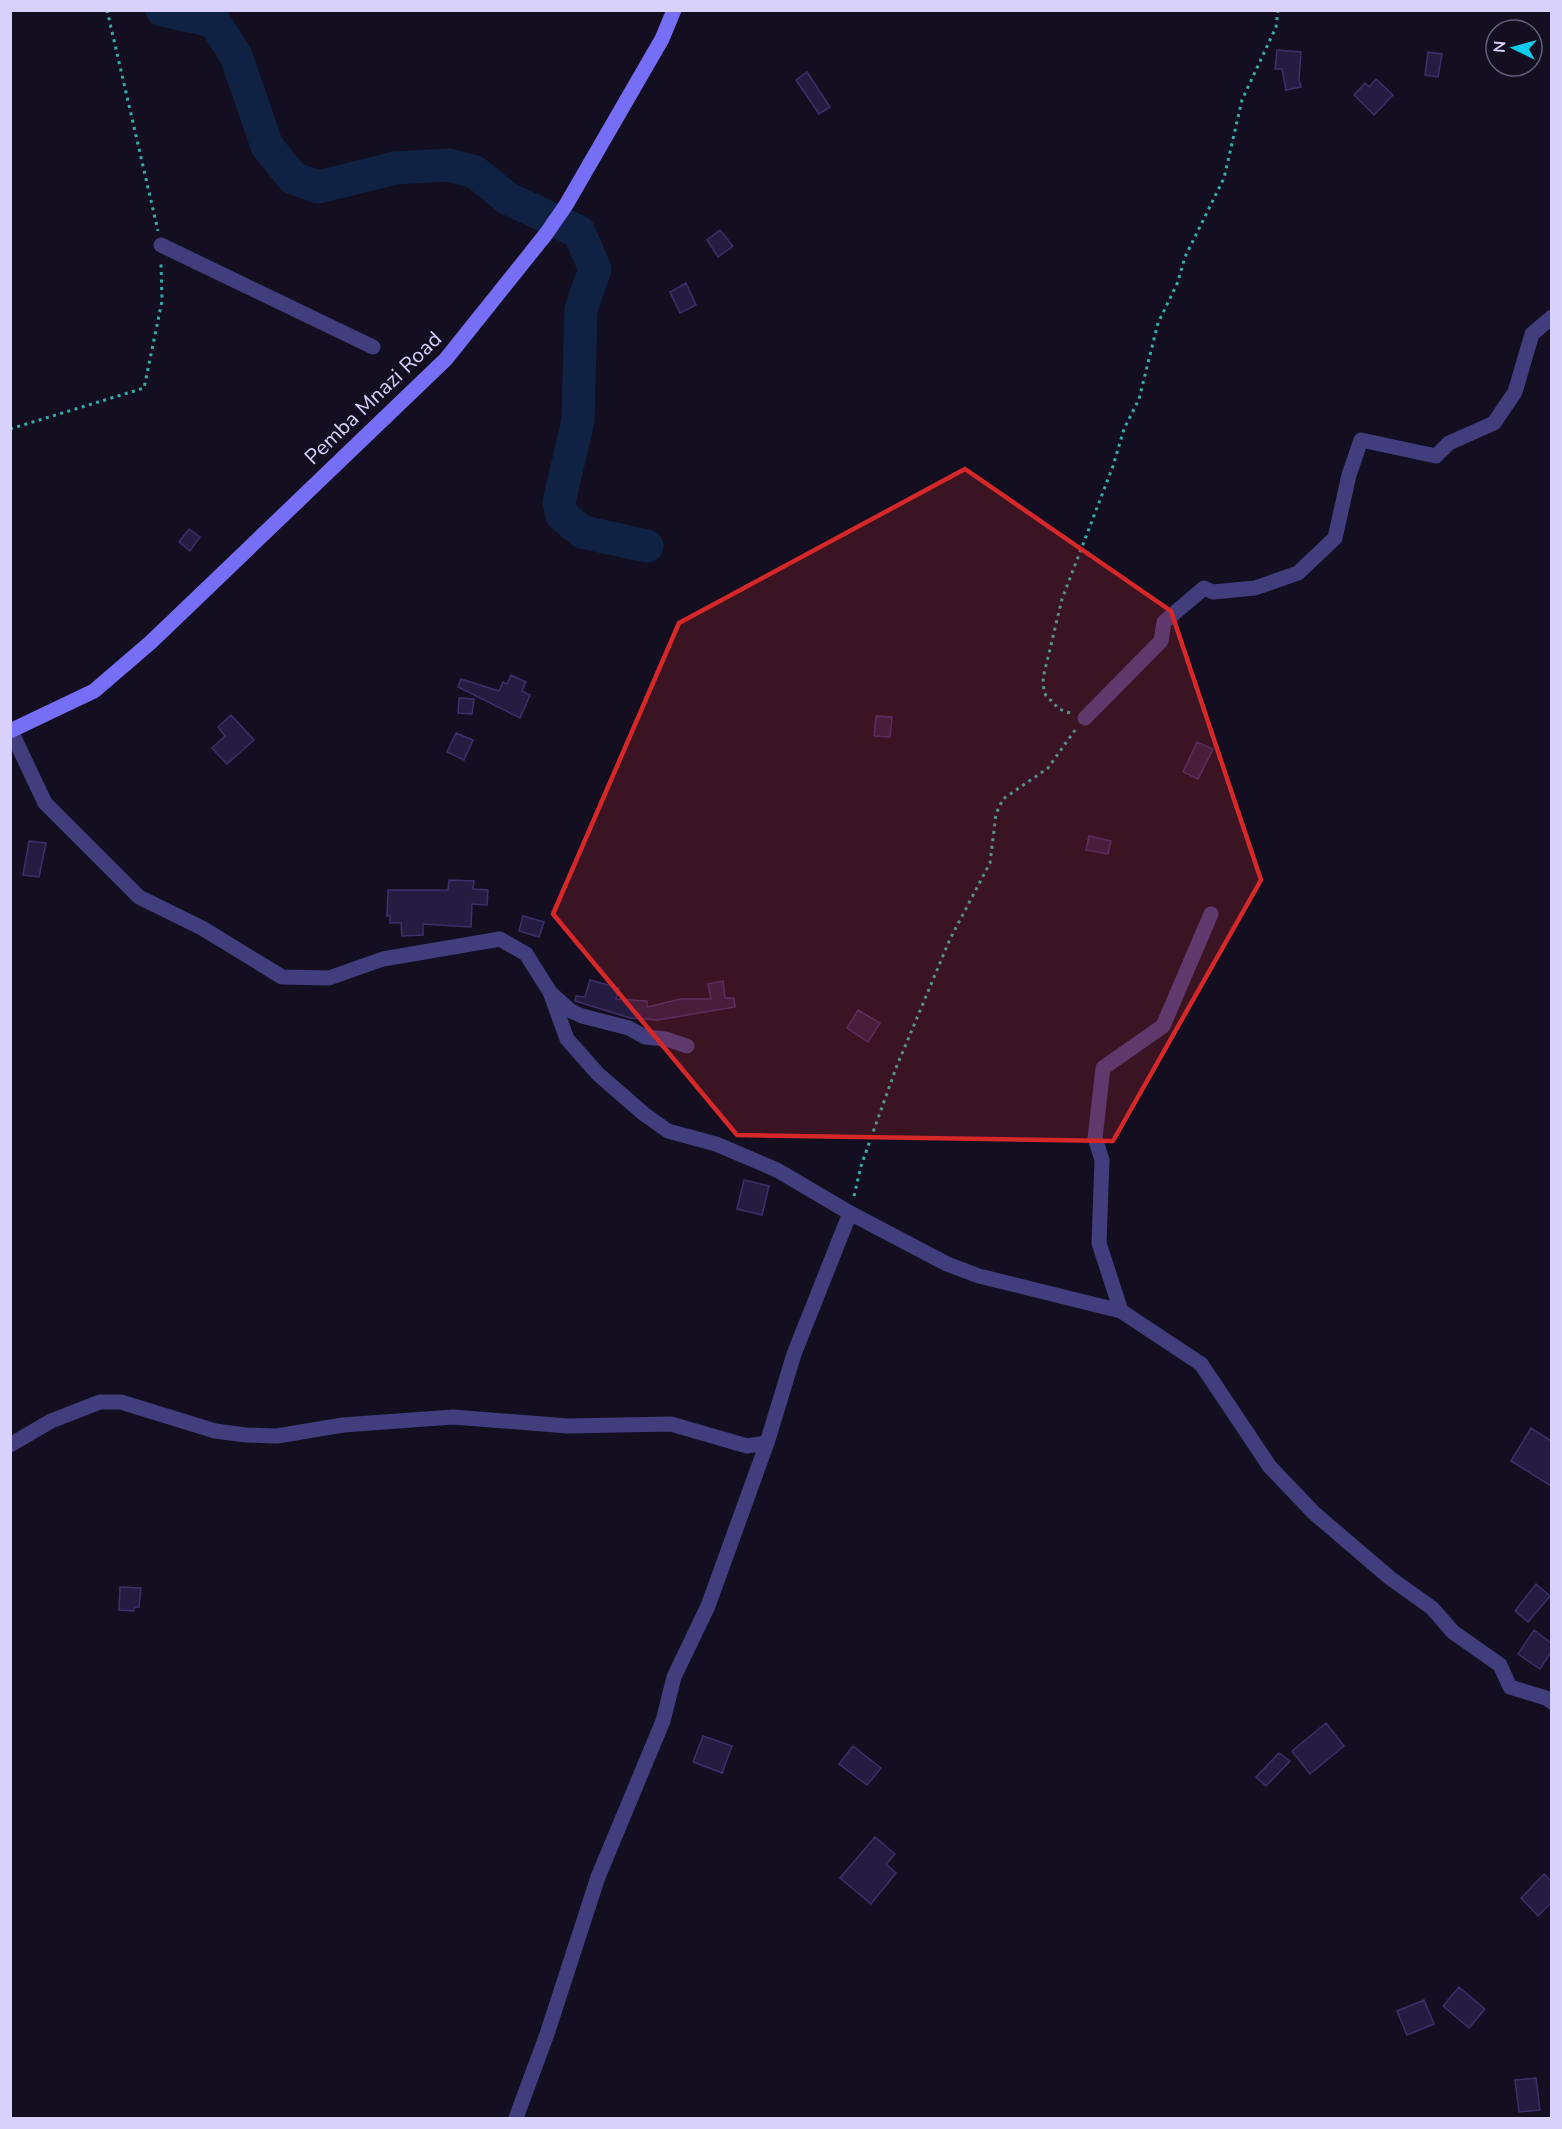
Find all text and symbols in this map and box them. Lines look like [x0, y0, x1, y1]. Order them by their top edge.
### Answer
north arrow [1484, 18, 1544, 78]
text: N [1489, 40, 1512, 54]
street label: Pemba Mnazi Road [298, 325, 448, 471]

